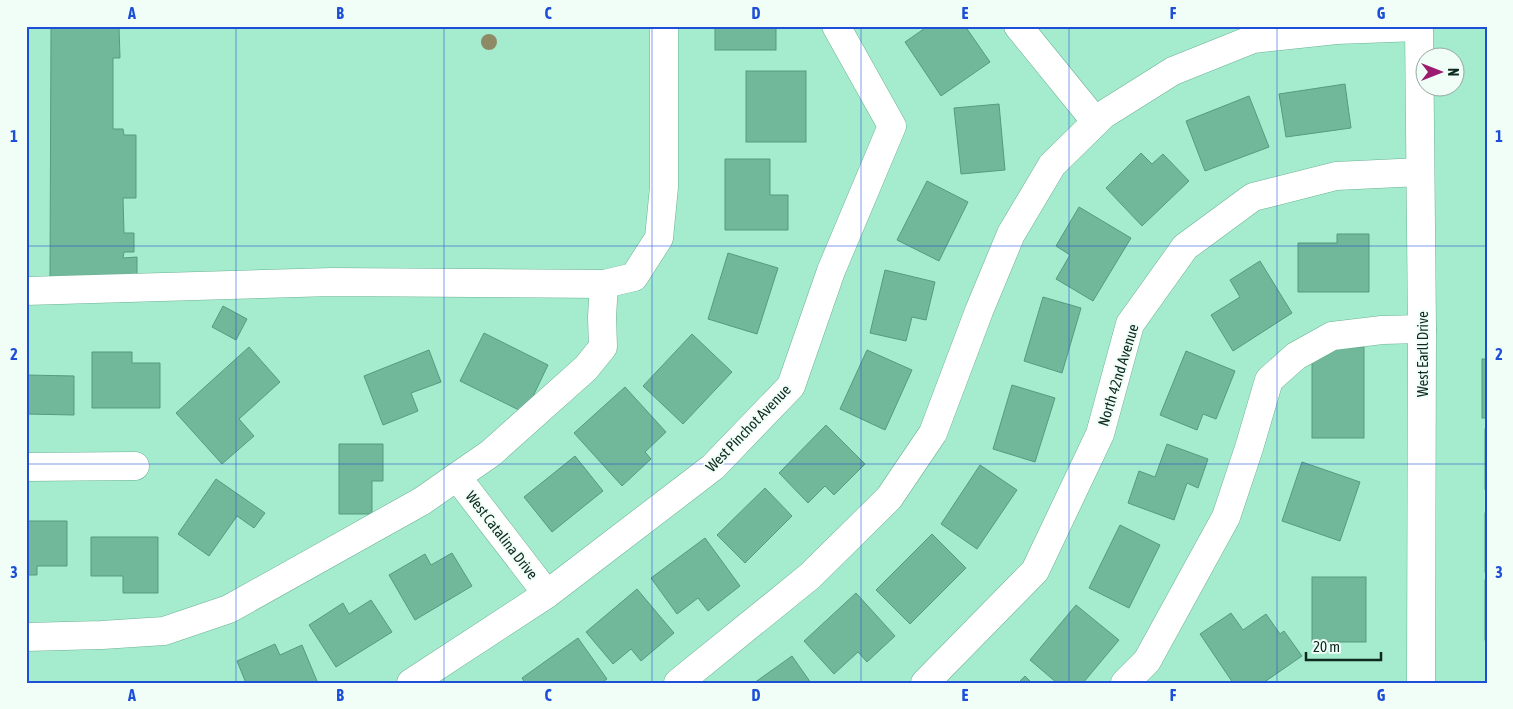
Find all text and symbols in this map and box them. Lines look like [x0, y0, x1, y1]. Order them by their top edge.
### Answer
text: A [127, 4, 136, 22]
text: B [336, 4, 344, 22]
text: C [544, 4, 552, 22]
text: D [752, 4, 761, 22]
text: E [962, 4, 969, 22]
text: F [1170, 4, 1177, 22]
text: G [1377, 4, 1386, 22]
north arrow [1416, 48, 1466, 98]
text: N [1445, 68, 1461, 76]
text: 1 [10, 127, 18, 145]
text: 1 [1495, 127, 1503, 145]
street label: West Earll Drive [1414, 311, 1431, 397]
street label: North 42nd Avenue [1094, 322, 1142, 428]
text: 2 [10, 345, 18, 363]
text: 2 [1495, 345, 1503, 363]
street label: West Pinchot Avenue [702, 381, 794, 475]
street label: West Catalina Drive [462, 488, 542, 582]
text: 3 [10, 563, 18, 581]
text: 3 [1495, 563, 1503, 581]
scale bar [1306, 629, 1380, 661]
text: 20 m [1313, 638, 1340, 655]
text: A [127, 686, 136, 704]
text: B [336, 686, 344, 704]
text: C [544, 686, 552, 704]
text: D [752, 686, 761, 704]
text: E [962, 686, 969, 704]
text: F [1170, 686, 1177, 704]
text: G [1377, 686, 1386, 704]

